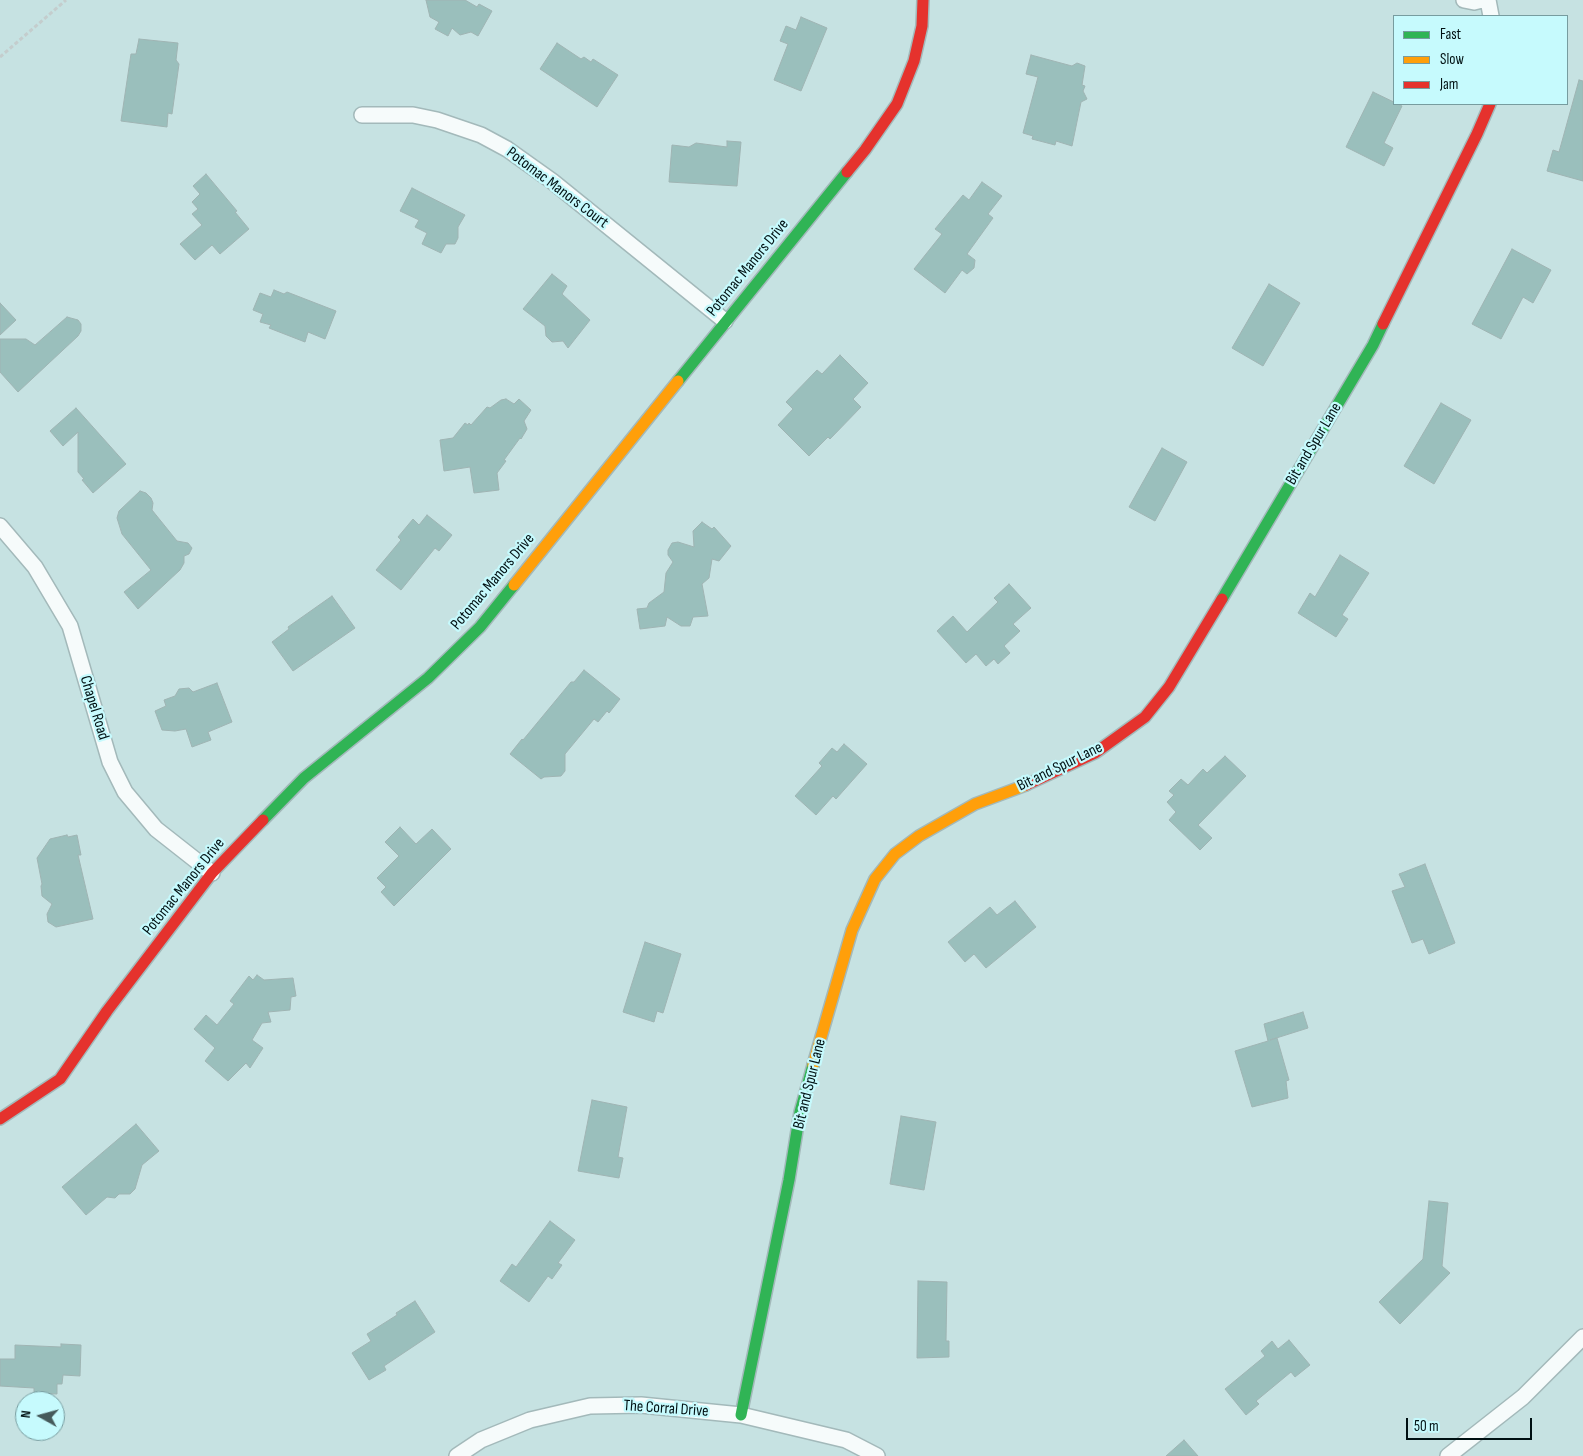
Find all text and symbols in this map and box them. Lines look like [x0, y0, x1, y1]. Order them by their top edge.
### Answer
legend [1393, 15, 1568, 105]
text: Fast [1440, 25, 1461, 44]
text: Slow [1440, 50, 1464, 69]
text: Jam [1440, 75, 1458, 94]
street label: Potomac Manors Court [502, 143, 612, 233]
street label: Potomac Manors Drive [703, 215, 793, 321]
street label: Bit and Spur Lane [1282, 399, 1346, 489]
street label: Potomac Manors Drive [447, 530, 539, 634]
street label: Chapel Road [75, 674, 113, 742]
street label: Bit and Spur Lane [1014, 738, 1106, 796]
street label: Potomac Manors Drive [139, 834, 229, 940]
street label: Bit and Spur Lane [790, 1037, 830, 1131]
north arrow [15, 1391, 65, 1441]
street label: The Corral Drive [623, 1396, 709, 1422]
scale bar [1408, 1408, 1534, 1440]
text: N [17, 1409, 34, 1419]
text: 50 m [1414, 1417, 1439, 1436]

